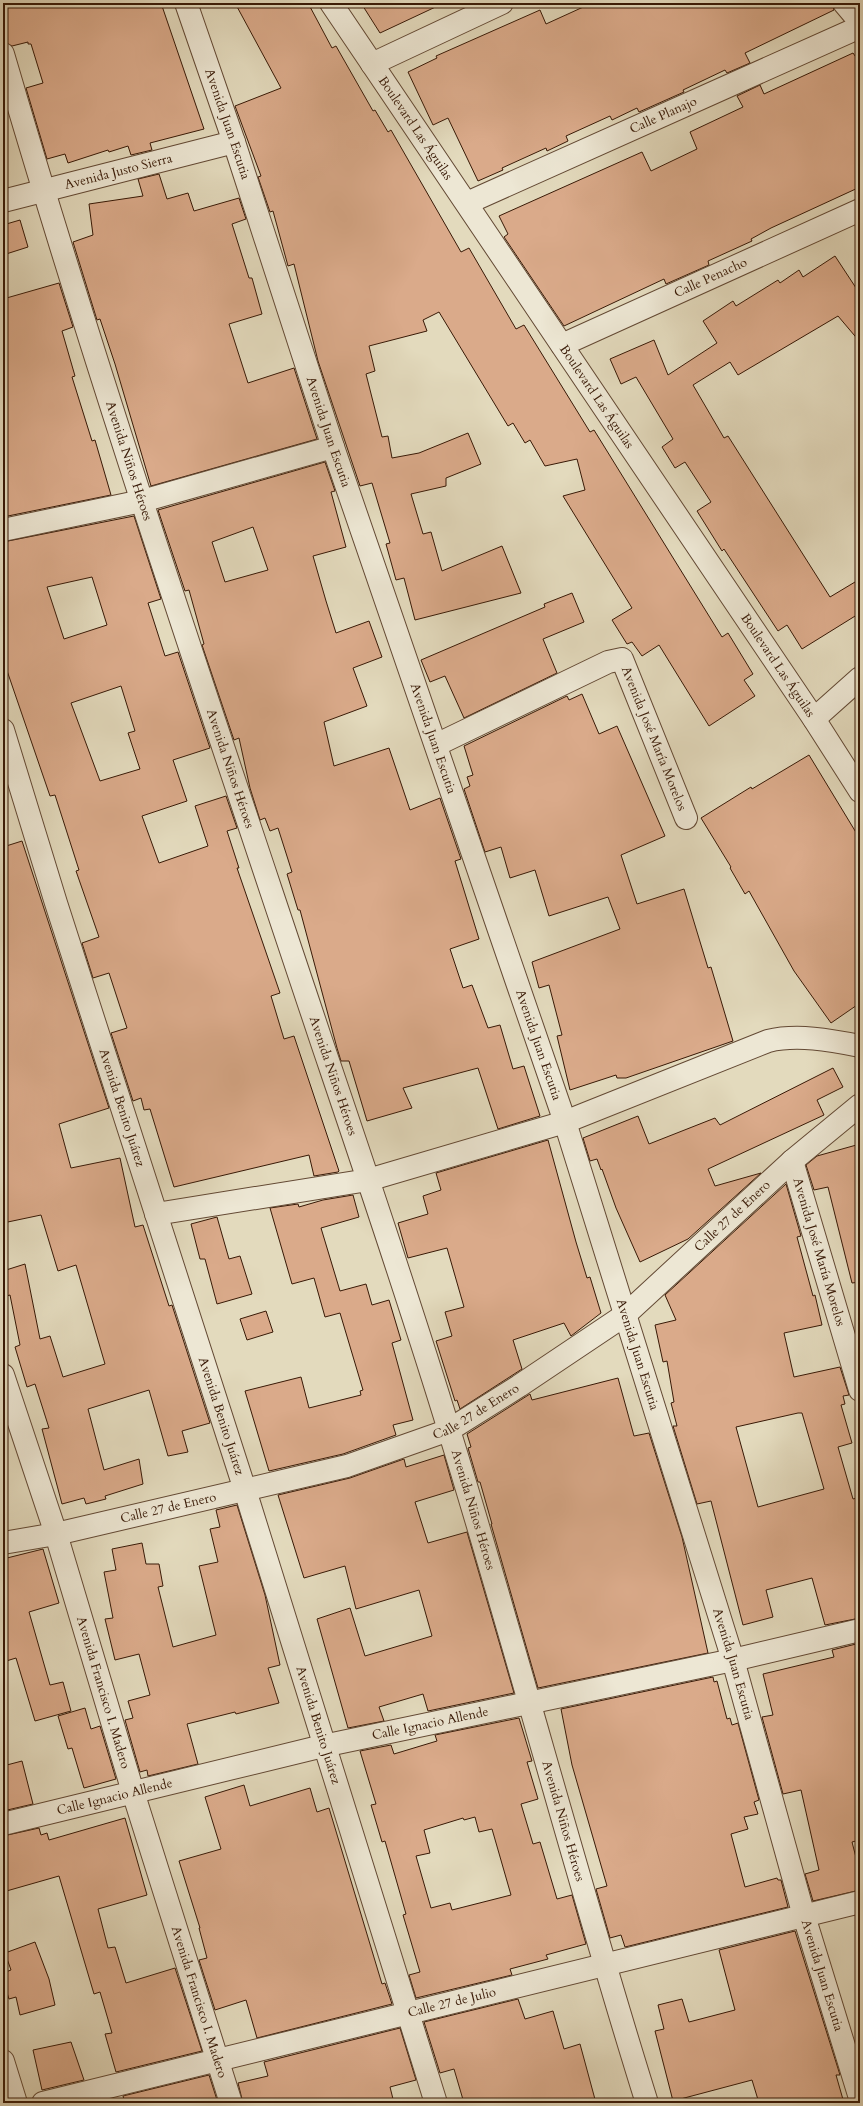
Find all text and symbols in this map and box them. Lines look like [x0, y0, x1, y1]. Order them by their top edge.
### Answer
street label: Avenida Juan Escutia [200, 66, 255, 182]
street label: Boulevard Las Águilas [374, 73, 457, 184]
street label: Calle Planajo [627, 92, 700, 138]
street label: Avenida Justo Sierra [63, 149, 174, 194]
street label: Calle Penacho [671, 253, 750, 302]
street label: Boulevard Las Águilas [555, 341, 638, 452]
street label: Avenida Juan Escutia [302, 374, 355, 490]
street label: Avenida Niños Héroes [101, 399, 157, 523]
street label: Boulevard Las Águilas [736, 610, 819, 721]
street label: Avenida José María Morelos [617, 664, 691, 813]
street label: Avenida Juan Escutia [406, 681, 461, 797]
street label: Avenida Niños Héroes [202, 707, 259, 831]
street label: Avenida Juan Escutia [511, 987, 566, 1103]
street label: Avenida Niños Héroes [305, 1014, 362, 1138]
street label: Avenida Benito Juárez [95, 1046, 149, 1169]
street label: Calle 27 de Enero [690, 1176, 774, 1256]
street label: Avenida José María Morelos [788, 1176, 850, 1328]
street label: Avenida Juan Escutia [612, 1297, 664, 1413]
street label: Avenida Benito Juárez [194, 1355, 249, 1478]
street label: Calle 27 de Enero [430, 1379, 523, 1444]
street label: Avenida Niños Héroes [447, 1448, 500, 1572]
street label: Calle 27 de Enero [119, 1488, 218, 1528]
street label: Avenida Juan Escutia [708, 1606, 758, 1722]
street label: Avenida Francisco I. Madero [72, 1614, 135, 1771]
street label: Avenida Benito Juárez [291, 1664, 345, 1787]
street label: Calle Ignacio Allende [370, 1703, 490, 1744]
street label: Avenida Niños Héroes [537, 1759, 589, 1884]
street label: Calle Ignacio Allende [55, 1774, 175, 1820]
street label: Avenida Juan Escutia [797, 1918, 848, 2034]
street label: Avenida Francisco I. Madero [167, 1924, 232, 2080]
street label: Calle 27 de Julio [406, 1983, 498, 2022]

